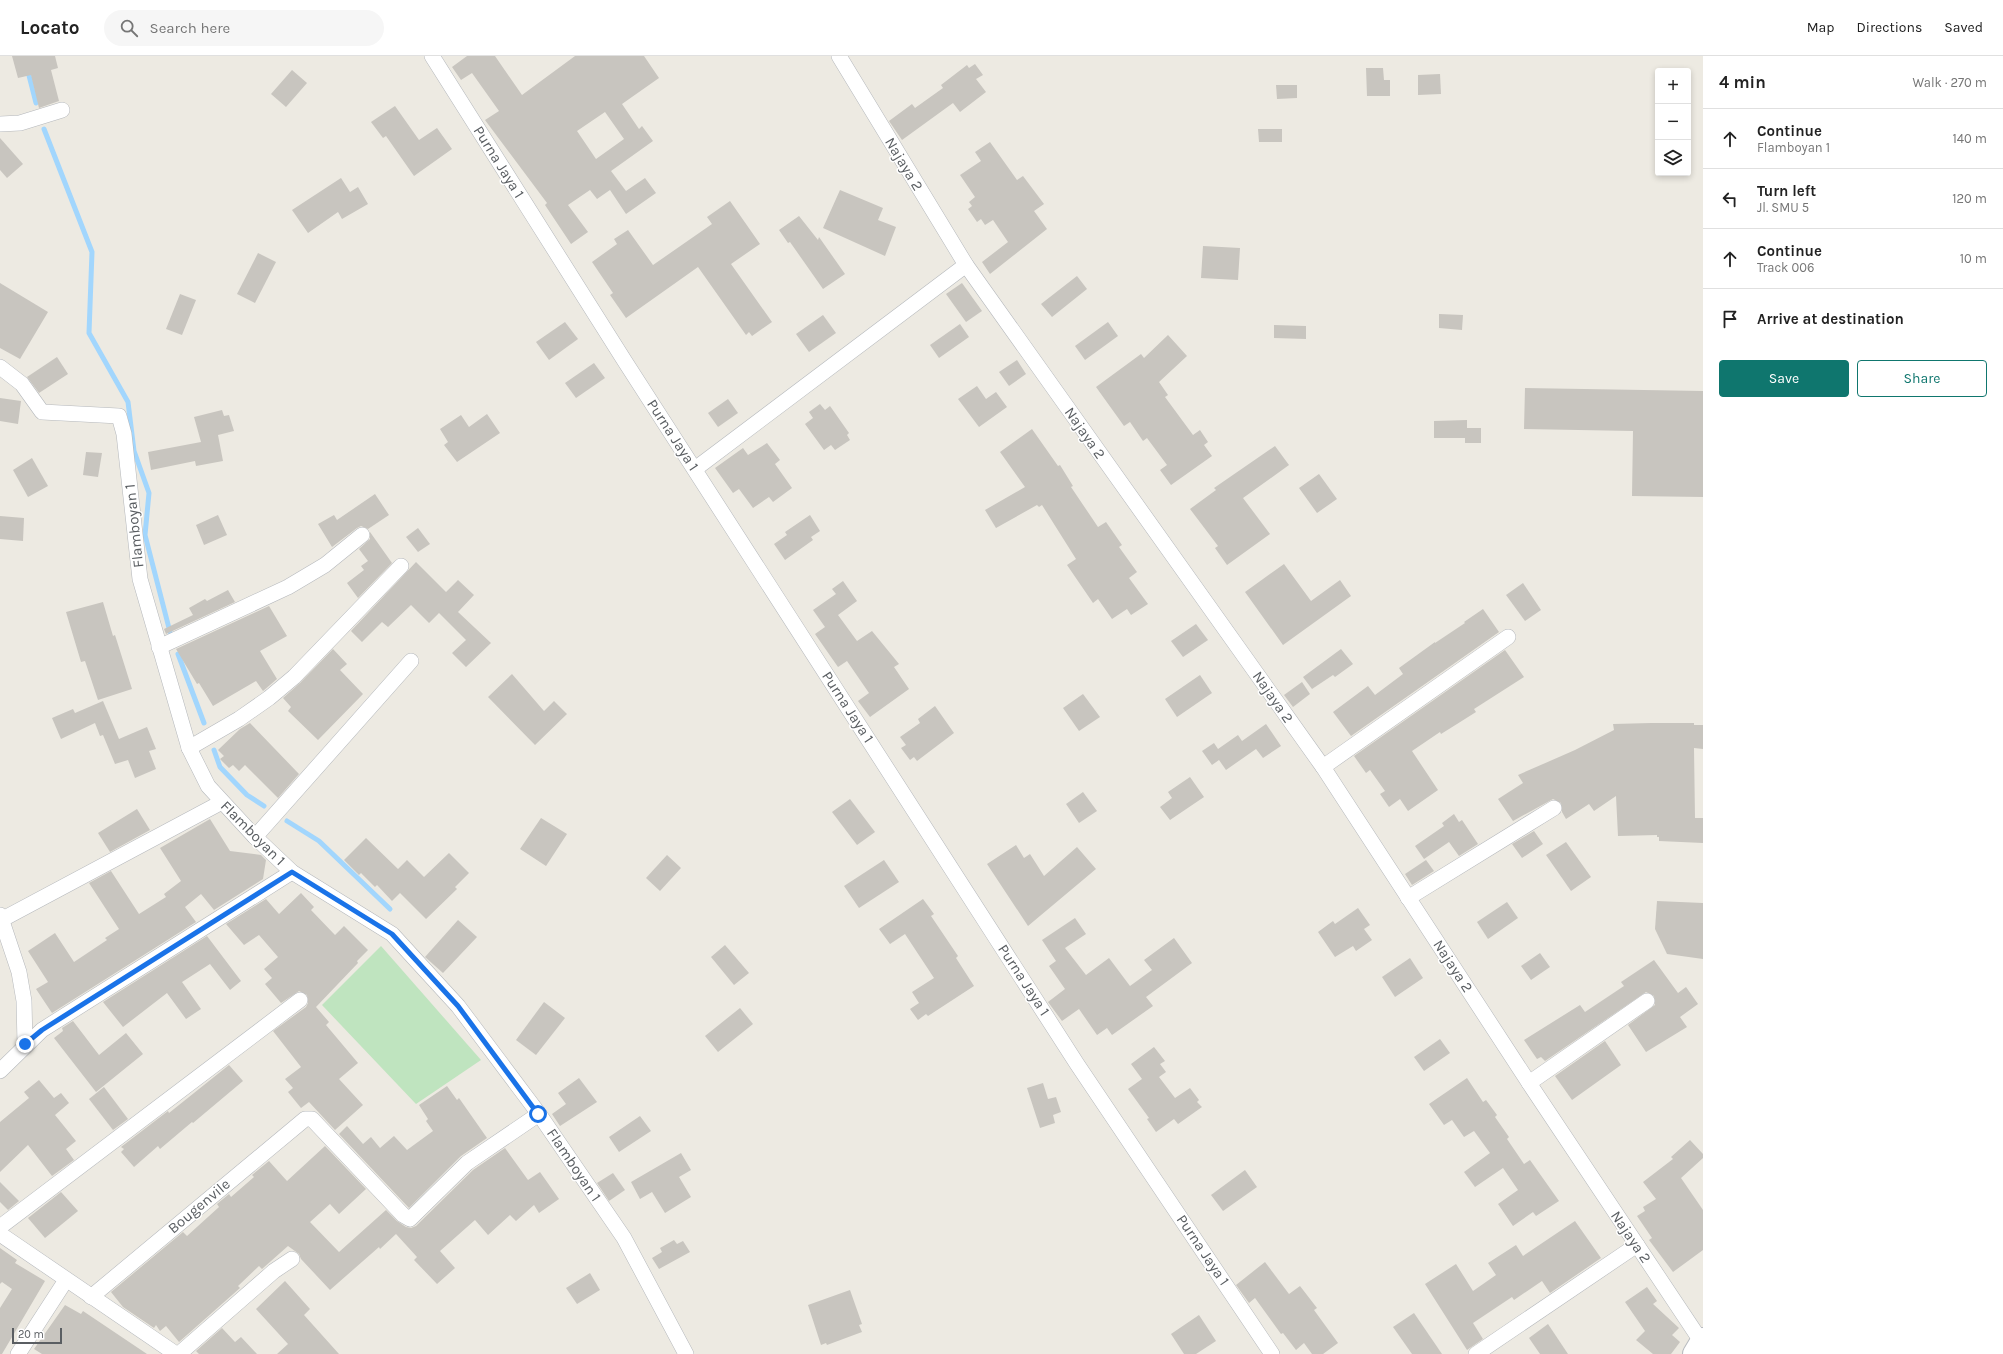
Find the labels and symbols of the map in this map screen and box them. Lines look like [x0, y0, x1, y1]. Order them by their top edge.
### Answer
street label: Purna Jaya 1 [470, 123, 528, 201]
street label: Najaya 2 [881, 134, 927, 194]
street label: Purna Jaya 1 [643, 396, 703, 474]
street label: Najaya 2 [1061, 404, 1109, 462]
street label: Flamboyan 1 [121, 483, 147, 569]
street label: Purna Jaya 1 [818, 668, 878, 746]
street label: Najaya 2 [1249, 668, 1297, 726]
street label: Flamboyan 1 [217, 797, 289, 869]
street label: Najaya 2 [1429, 936, 1477, 996]
street label: Purna Jaya 1 [994, 941, 1054, 1019]
route end [16, 1035, 34, 1053]
route start [529, 1105, 547, 1123]
street label: Flamboyan 1 [543, 1125, 605, 1205]
street label: Bougenvile [164, 1175, 234, 1237]
street label: Najaya 2 [1607, 1208, 1655, 1266]
street label: Purna Jaya 1 [1173, 1211, 1233, 1289]
scale bar [12, 1326, 62, 1345]

